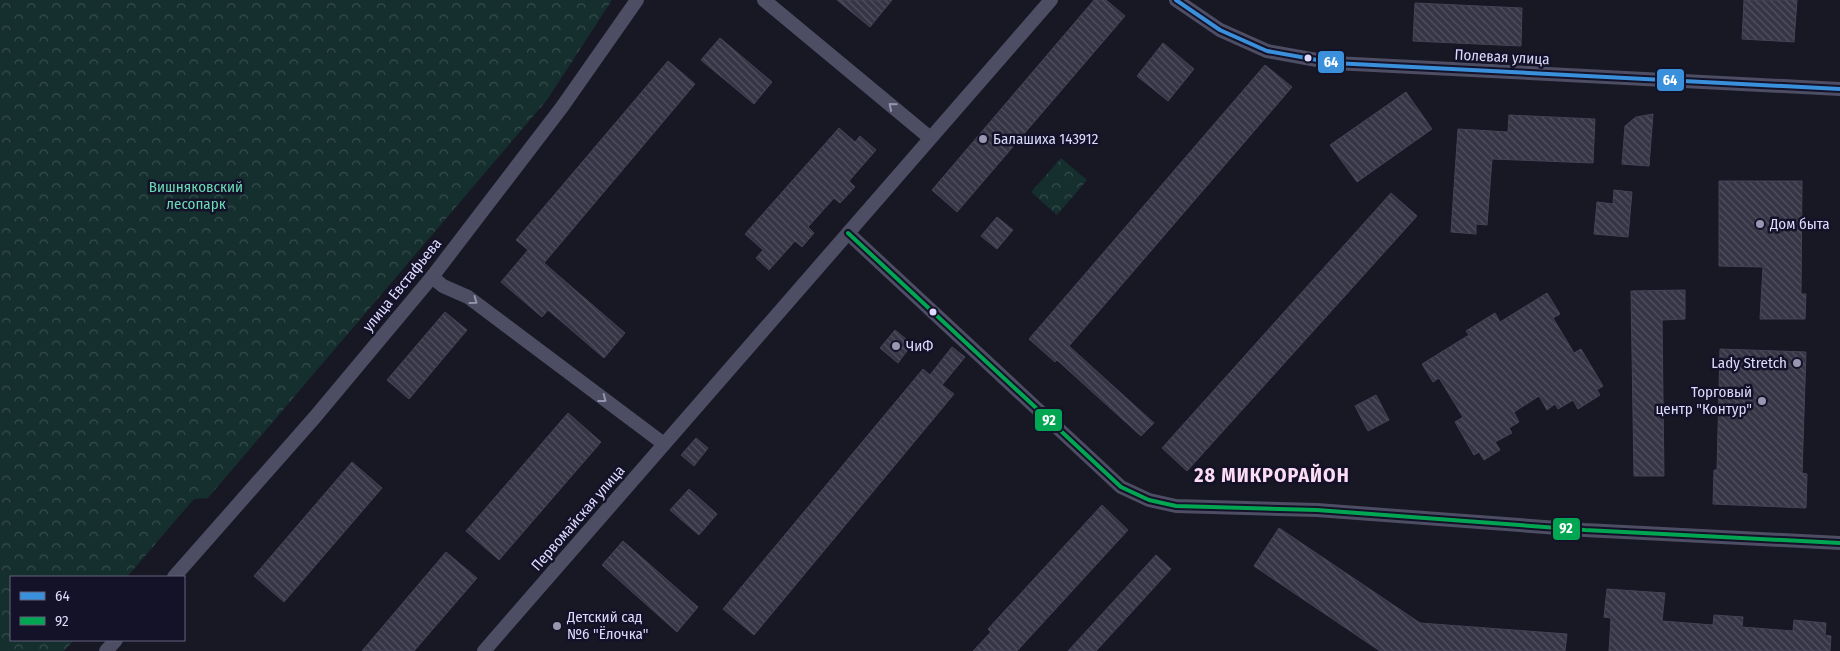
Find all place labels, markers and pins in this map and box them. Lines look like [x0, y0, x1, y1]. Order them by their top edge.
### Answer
unlabelled marker [1303, 53, 1313, 63]
place label: Балашиха 143912 [993, 130, 1099, 148]
marker: Балашиха 143912 [977, 133, 989, 145]
place label: Дом быта [1769, 215, 1830, 233]
marker: Дом быта [1754, 218, 1766, 230]
unlabelled marker [928, 307, 938, 317]
place label: ЧиФ [906, 337, 933, 355]
marker: ЧиФ [890, 340, 902, 352]
place label: Lady Stretch [1711, 354, 1787, 372]
marker: Lady Stretch [1791, 357, 1803, 369]
place label: Торговый центр "Контур" [1656, 383, 1752, 418]
marker: Торговый центр "Контур" [1756, 395, 1768, 407]
place label: Детский сад №6 "Ёлочка" [566, 608, 648, 643]
marker: Детский сад №6 "Ёлочка" [551, 620, 563, 632]

